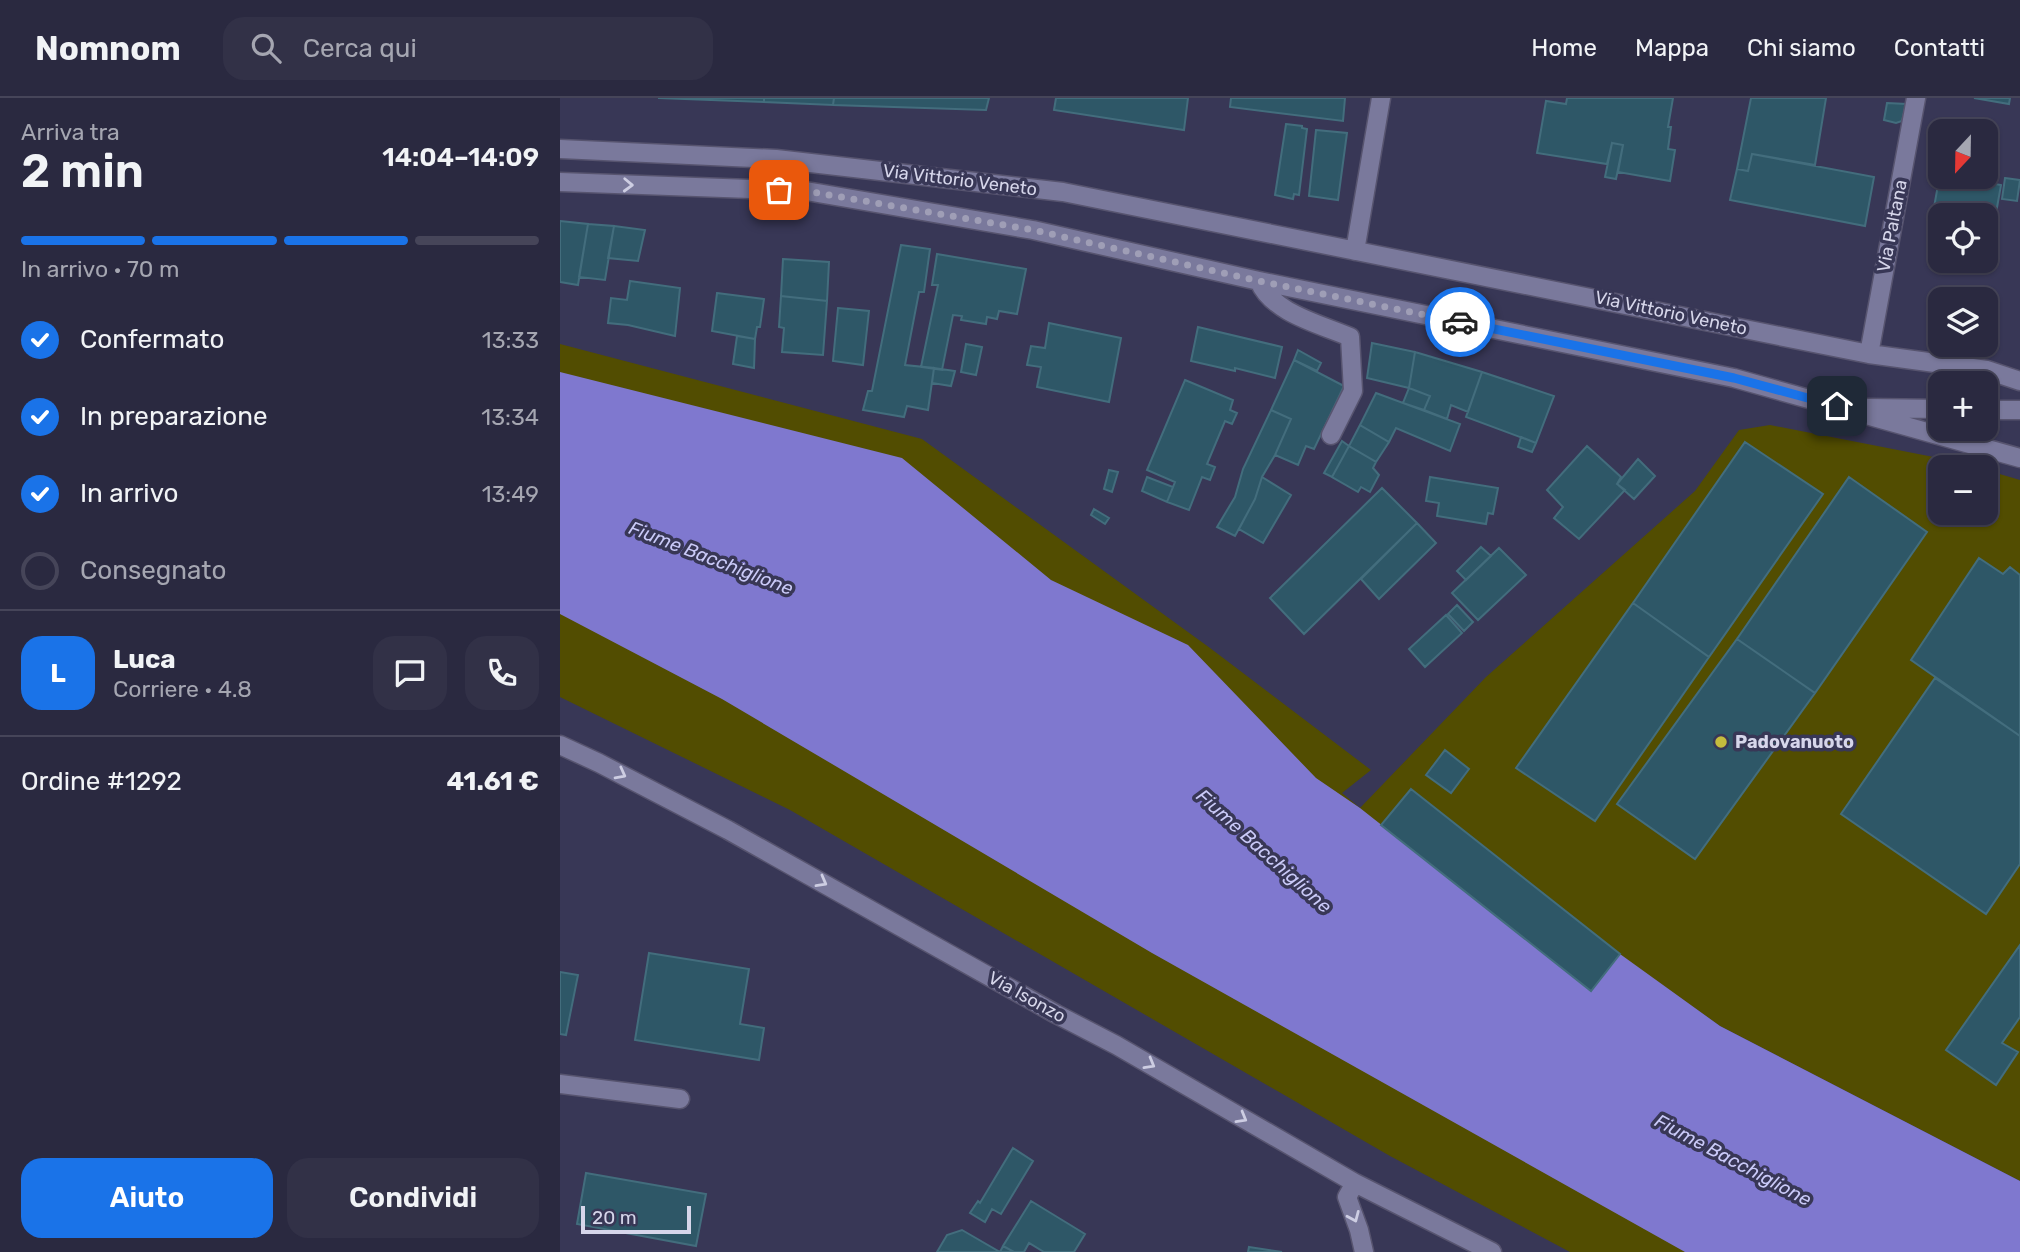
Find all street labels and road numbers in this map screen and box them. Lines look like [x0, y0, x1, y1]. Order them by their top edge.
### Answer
street label: Via Vittorio Veneto [882, 160, 1038, 200]
street label: Via Paltana [1872, 178, 1912, 274]
street label: Via Vittorio Veneto [1593, 286, 1749, 340]
street label: Via Isonzo [984, 967, 1070, 1027]

